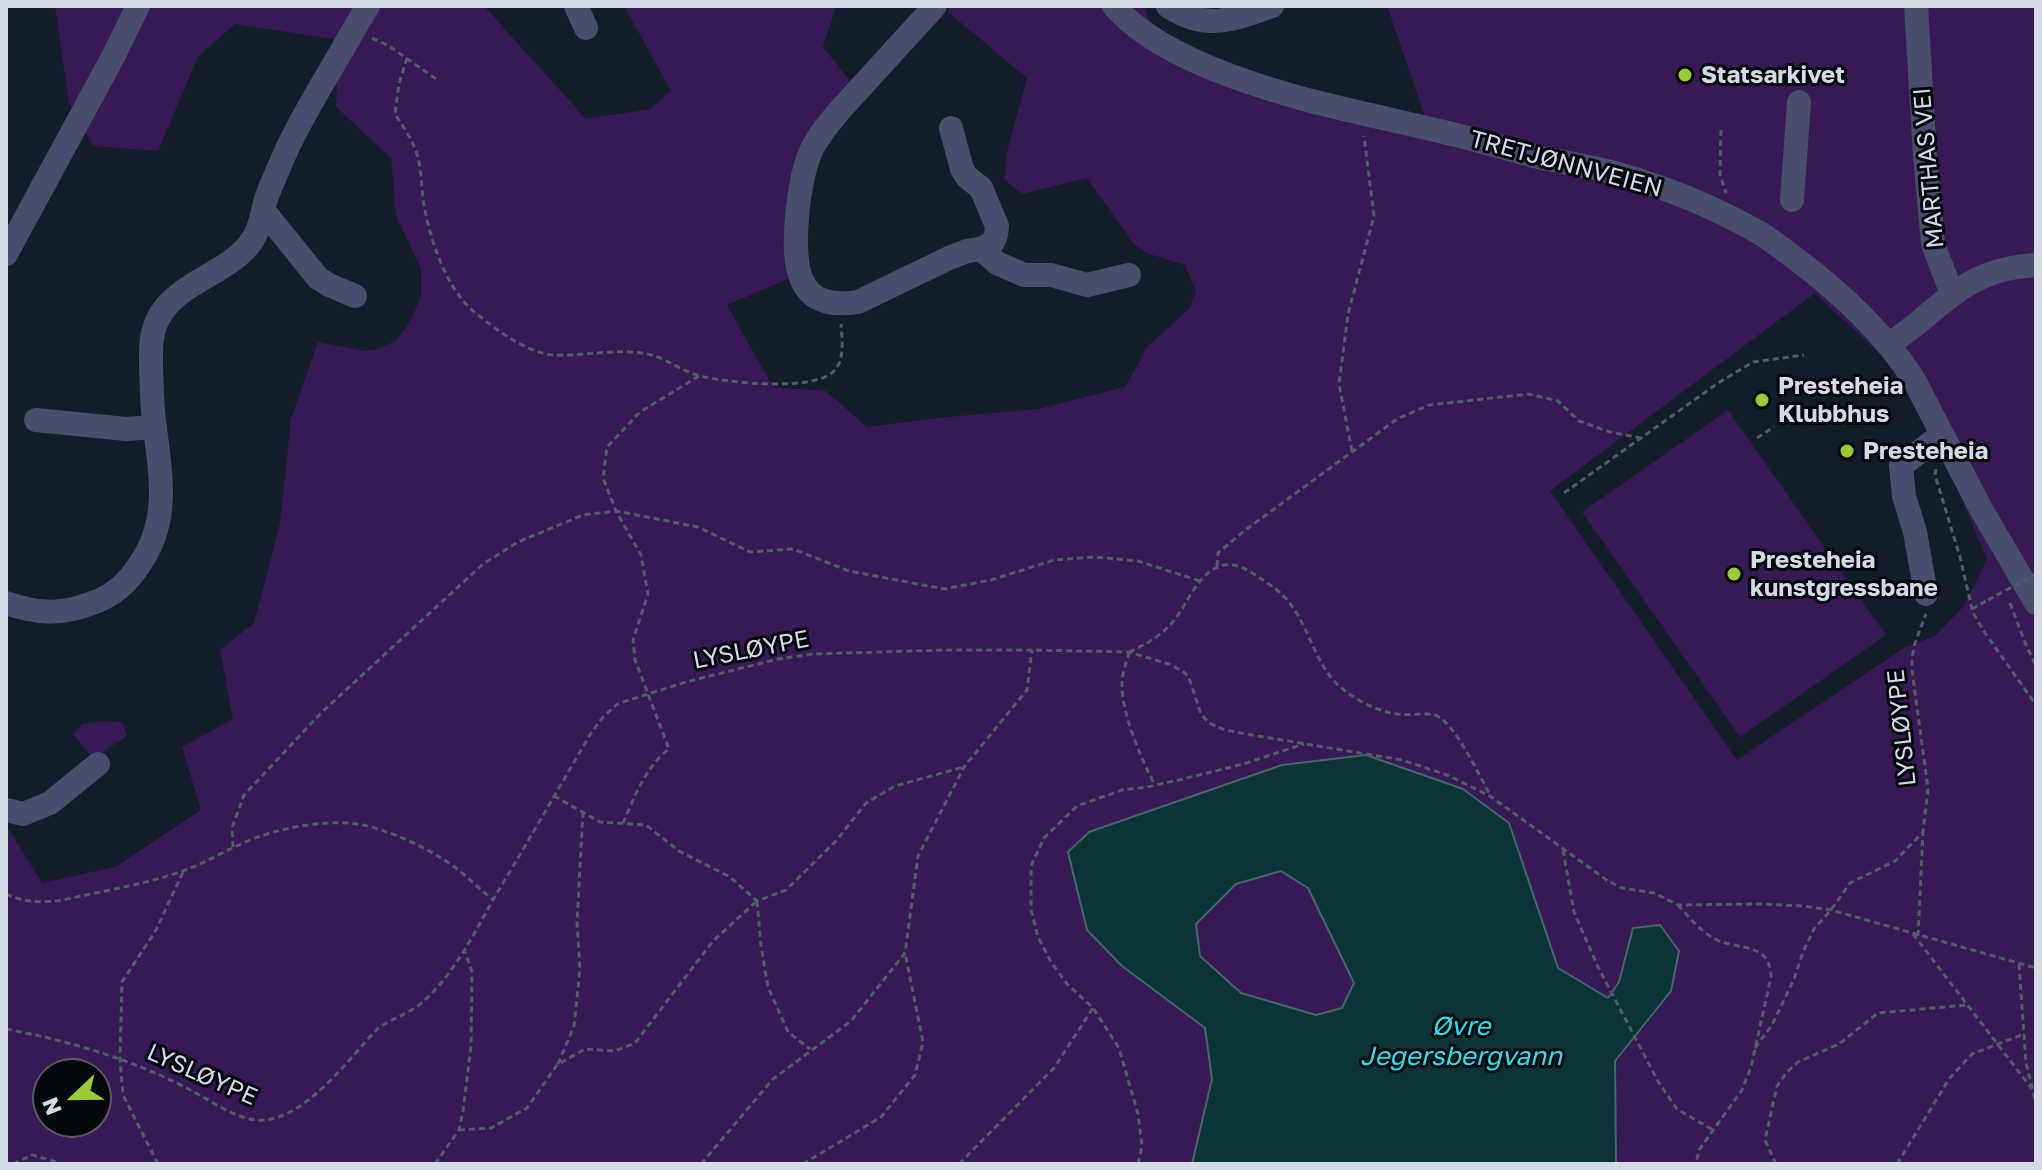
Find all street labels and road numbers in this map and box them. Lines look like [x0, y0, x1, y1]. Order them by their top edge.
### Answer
street label: MARTHAS VEI [1908, 86, 1950, 250]
street label: TRETJØNNVEIEN [1467, 125, 1665, 203]
street label: LYSLØYPE [691, 625, 811, 675]
street label: LYSLØYPE [1882, 668, 1922, 788]
street label: LYSLØYPE [142, 1038, 262, 1112]

